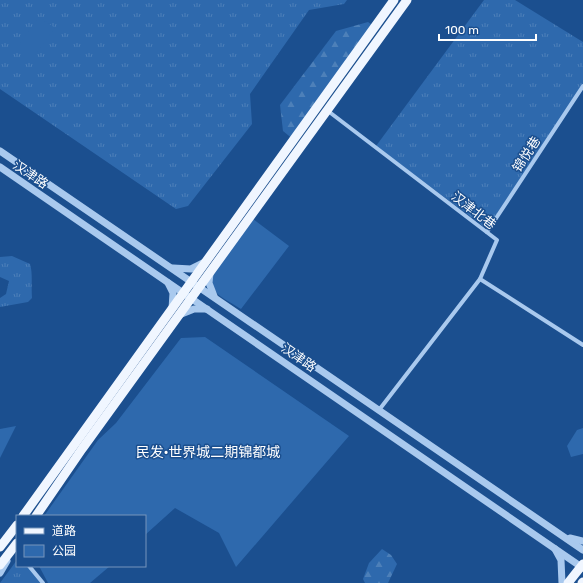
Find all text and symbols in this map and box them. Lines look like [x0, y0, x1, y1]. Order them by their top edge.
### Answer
scale bar [439, 16, 536, 42]
text: 100 m [445, 23, 479, 37]
street label: 锦悦巷 [510, 134, 543, 175]
street label: 汉津路 [10, 157, 51, 192]
street label: 汉津北巷 [449, 188, 499, 232]
street label: 汉津路 [278, 340, 319, 375]
district label: 民发·世界城二期锦都城 [136, 444, 280, 461]
legend [16, 515, 146, 567]
text: 道路 [52, 524, 76, 538]
text: 公园 [52, 544, 76, 558]

